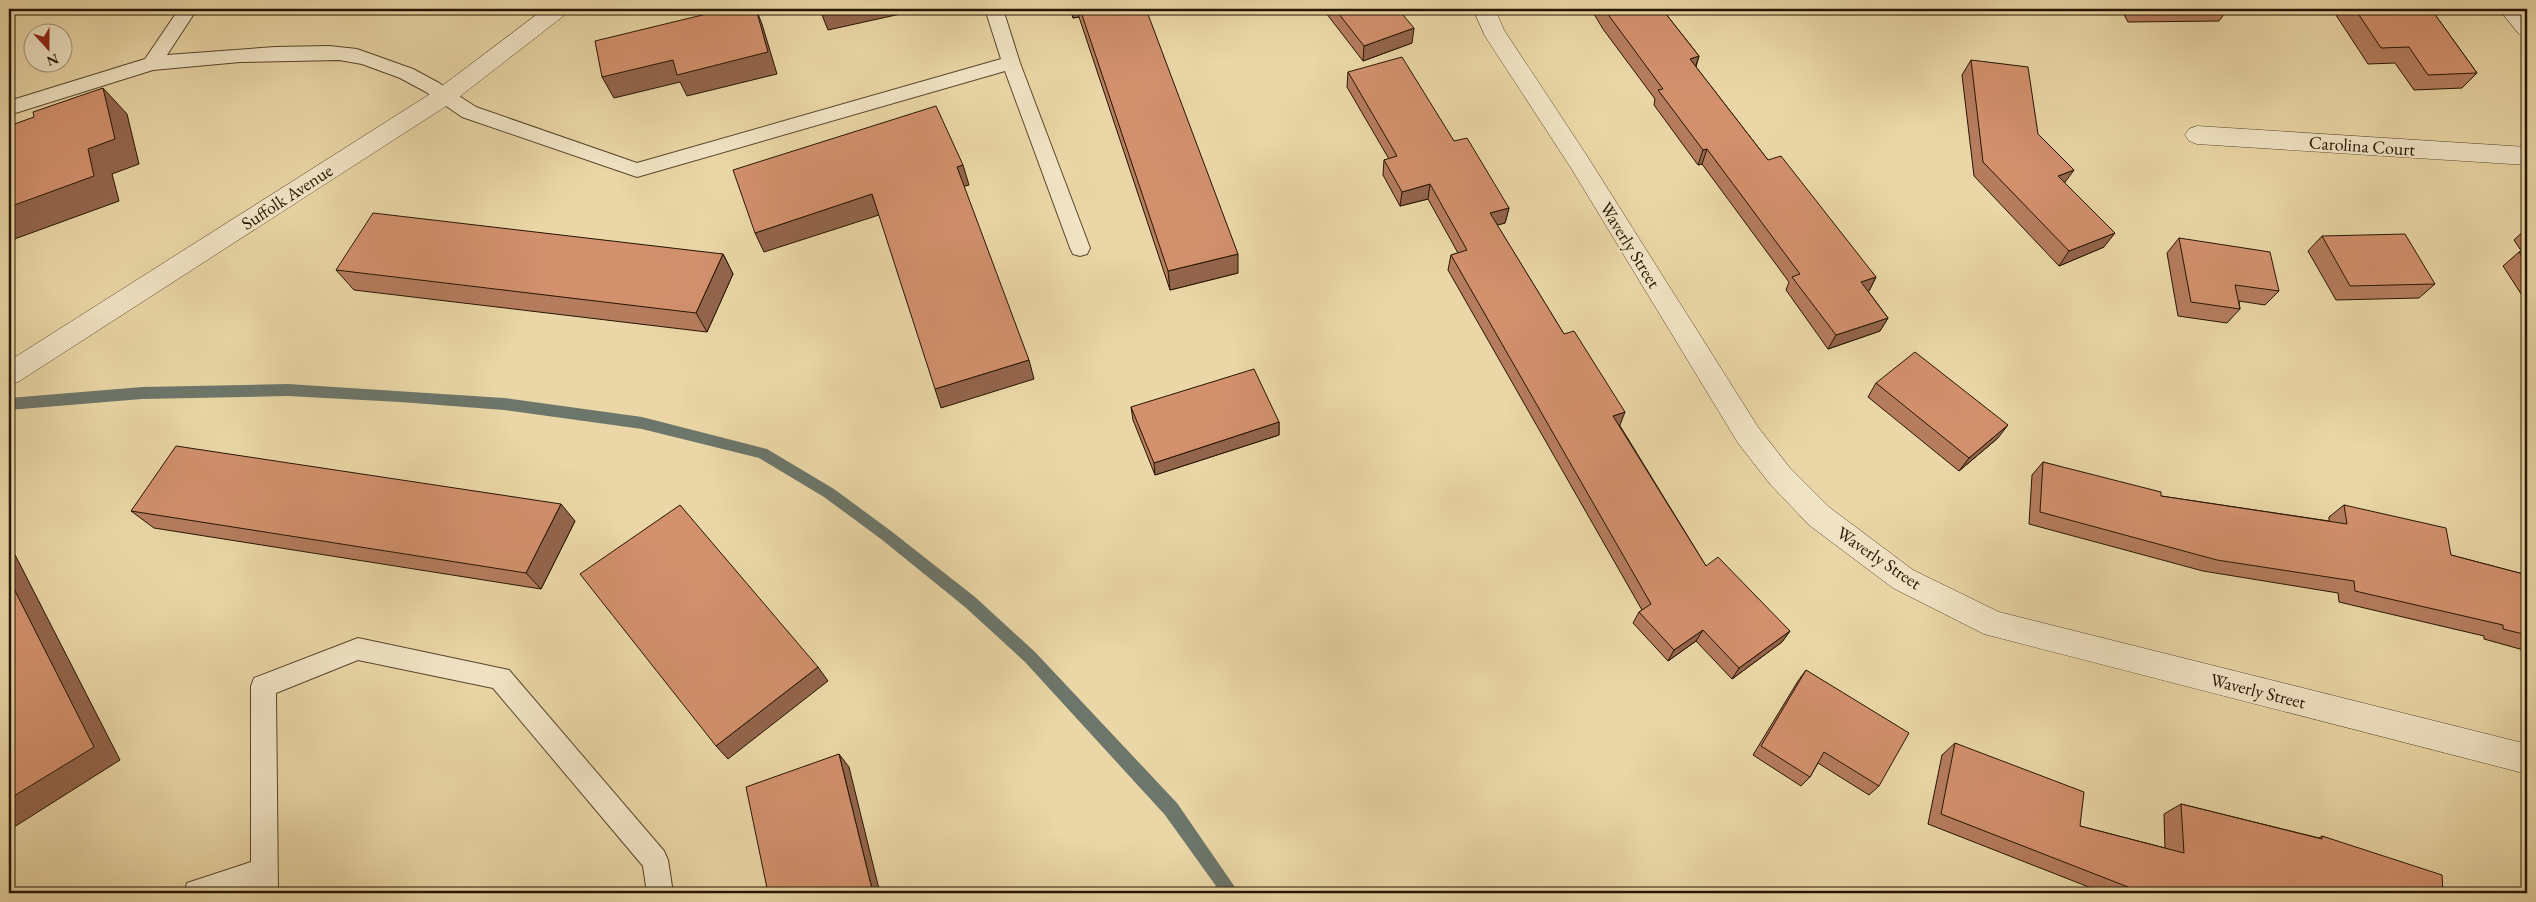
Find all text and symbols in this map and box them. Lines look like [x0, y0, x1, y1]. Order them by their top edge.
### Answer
north arrow [22, 22, 72, 72]
text: N [44, 50, 61, 71]
street label: Carolina Court [2308, 130, 2416, 161]
street label: Suffolk Avenue [237, 158, 337, 235]
street label: Waverly Street [1595, 197, 1666, 292]
street label: Waverly Street [1833, 521, 1926, 595]
street label: Waverly Street [2208, 668, 2308, 714]

